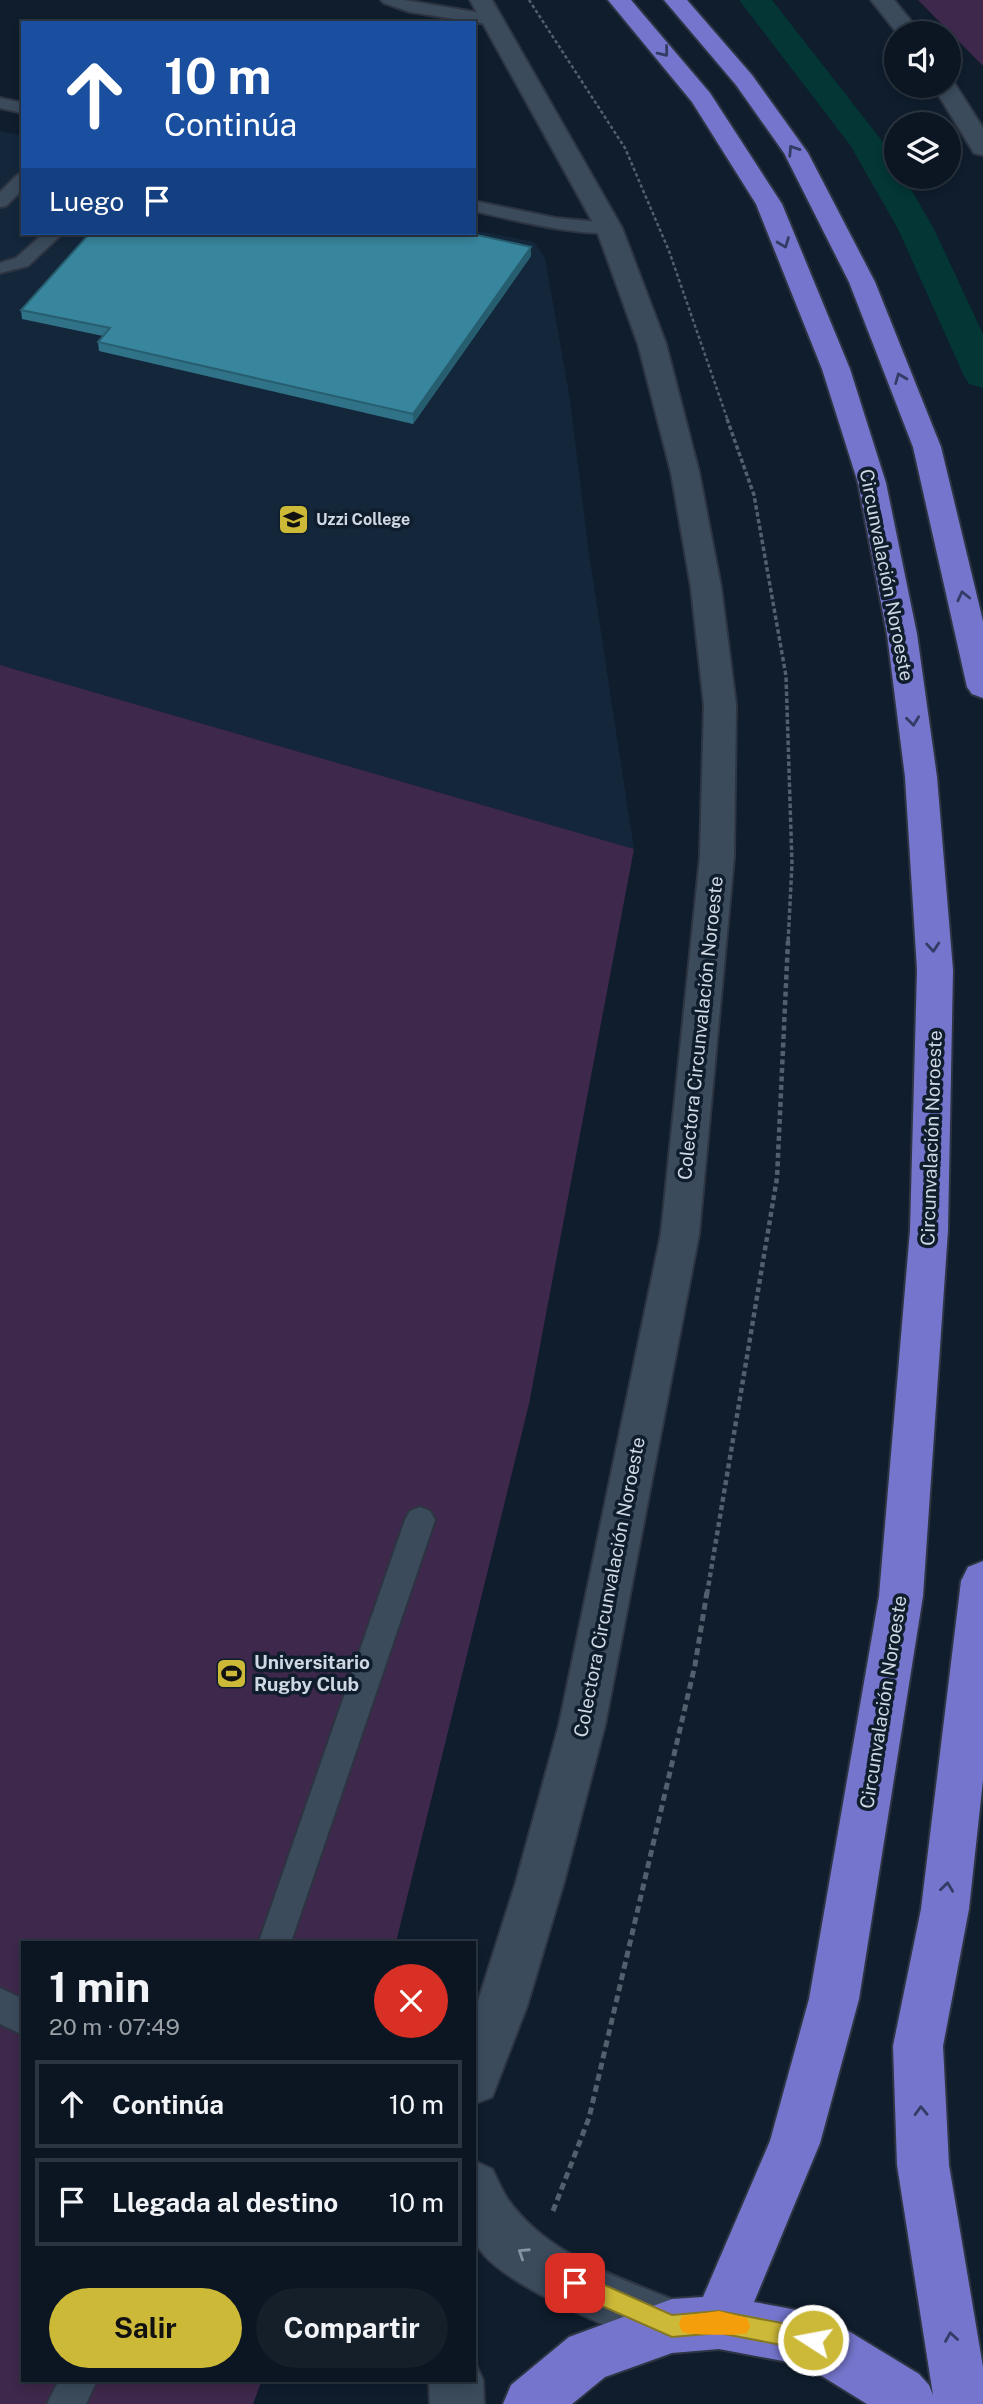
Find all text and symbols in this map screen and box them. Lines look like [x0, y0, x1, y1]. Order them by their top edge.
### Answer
map controls [884, 21, 961, 189]
button: sound [884, 21, 961, 98]
one-way arrow [656, 43, 668, 56]
text: 10 m [164, 47, 271, 105]
icon: ahead [49, 49, 140, 140]
text: Continúa [164, 106, 297, 143]
button: layers [884, 112, 961, 189]
one-way arrow [788, 145, 801, 158]
icon: arrive [138, 182, 176, 220]
text: Luego [49, 186, 124, 217]
one-way arrow [776, 237, 790, 249]
one-way arrow [895, 373, 909, 385]
street label: Circunvalación Noroeste [856, 467, 918, 683]
school or university icon: Uzzi College [276, 502, 310, 536]
place label: Uzzi College [316, 510, 410, 529]
one-way arrow [957, 590, 971, 602]
one-way arrow [906, 715, 921, 727]
street label: Colectora Circunvalación Noroeste [673, 875, 727, 1181]
one-way arrow [925, 942, 940, 953]
street label: Circunvalación Noroeste [916, 1030, 946, 1246]
street label: Colectora Circunvalación Noroeste [569, 1435, 649, 1739]
street label: Circunvalación Noroeste [855, 1594, 911, 1810]
place label: Universitario Rugby Club [254, 1651, 370, 1695]
sports icon: Universitario Rugby Club [214, 1656, 248, 1690]
one-way arrow [940, 1881, 955, 1893]
text: 1 min [49, 1962, 150, 2011]
button: close [374, 1964, 448, 2038]
text: 20 m · 07:49 [49, 2013, 180, 2040]
icon: ahead [53, 2085, 91, 2123]
text: Continúa [112, 2089, 224, 2120]
text: 10 m [389, 2089, 444, 2120]
one-way arrow [913, 2106, 928, 2117]
icon: arrive [53, 2183, 91, 2221]
text: Llegada al destino [112, 2187, 338, 2218]
text: 10 m [389, 2187, 444, 2218]
one-way arrow [517, 2249, 530, 2262]
pin [545, 2253, 605, 2313]
icon: arrive [556, 2264, 594, 2302]
button: Salir [49, 2288, 242, 2368]
button: Compartir [256, 2288, 448, 2368]
position arrow [776, 2303, 850, 2377]
one-way arrow [944, 2331, 959, 2343]

